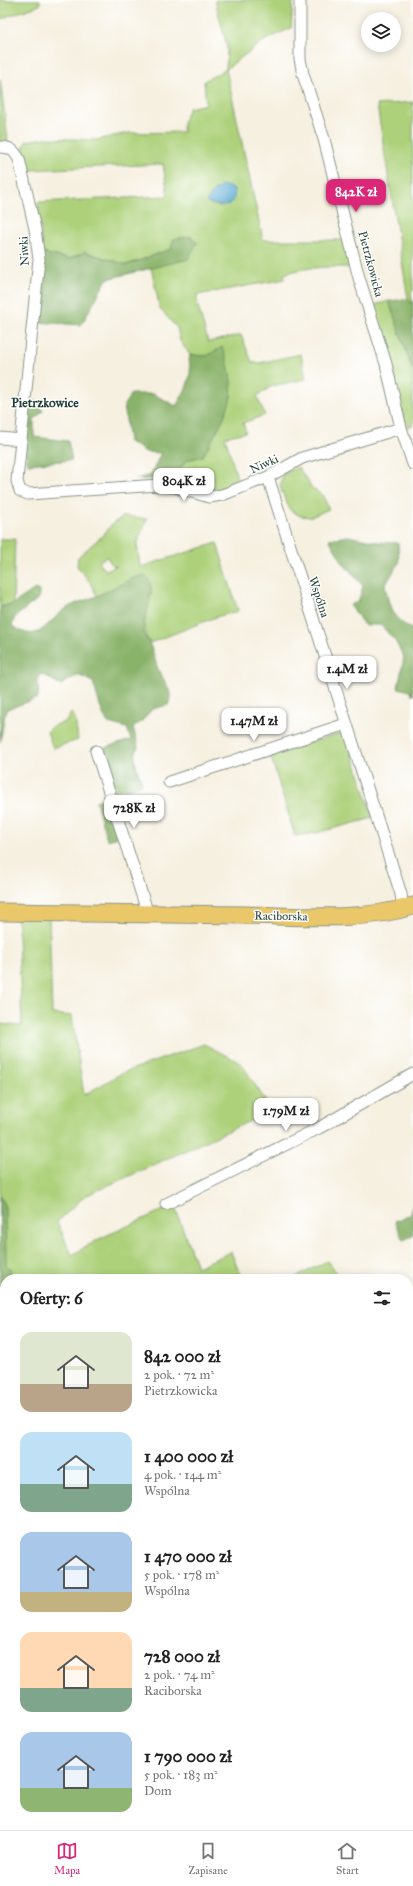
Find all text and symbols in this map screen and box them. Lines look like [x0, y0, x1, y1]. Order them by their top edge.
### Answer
map controls [361, 12, 401, 52]
button: layers [361, 12, 401, 52]
pin: 842K zł [319, 179, 393, 213]
text: 842K zł [335, 184, 377, 200]
street label: Pietrzkowicka [355, 229, 387, 299]
street label: Niwki [16, 235, 32, 266]
district label: Pietrzkowice [11, 395, 79, 411]
street label: Niwki [247, 451, 281, 476]
pin: 804K zł [147, 468, 221, 502]
text: 804K zł [162, 473, 206, 489]
street label: Wspólna [306, 575, 332, 620]
pin: 1.4M zł [310, 656, 384, 690]
text: 1.4M zł [327, 661, 367, 677]
pin: 1.47M zł [213, 708, 295, 742]
text: 1.47M zł [230, 713, 278, 729]
pin: 728K zł [97, 795, 171, 829]
text: 728K zł [113, 800, 155, 816]
street label: Raciborska [254, 909, 309, 923]
pin: 1.79M zł [245, 1098, 327, 1132]
text: 1.79M zł [263, 1103, 309, 1119]
icon: filters [371, 1287, 393, 1309]
text: Oferty: 6 [20, 1288, 83, 1309]
text: 842 000 zł [144, 1346, 220, 1367]
icon: home [52, 1348, 100, 1396]
text: 2 pok. · 72 m² [144, 1367, 214, 1383]
text: Pietrzkowicka [144, 1383, 217, 1399]
text: 1 400 000 zł [144, 1446, 233, 1467]
icon: home [52, 1448, 100, 1496]
text: 4 pok. · 144 m² [144, 1467, 221, 1483]
text: Wspólna [144, 1483, 190, 1499]
text: 1 470 000 zł [144, 1546, 232, 1567]
icon: home [52, 1548, 100, 1596]
text: 5 pok. · 178 m² [144, 1567, 220, 1583]
text: Wspólna [144, 1583, 190, 1599]
text: 728 000 zł [144, 1646, 220, 1667]
icon: home [52, 1648, 100, 1696]
text: 2 pok. · 74 m² [144, 1667, 215, 1683]
text: Raciborska [144, 1683, 202, 1699]
text: 1 790 000 zł [144, 1746, 232, 1767]
icon: home [52, 1748, 100, 1796]
text: 5 pok. · 183 m² [144, 1767, 218, 1783]
text: Dom [144, 1783, 172, 1799]
tab: Mapa [54, 1840, 80, 1877]
tab: Zapisane [188, 1840, 228, 1877]
tab: Start [336, 1840, 359, 1877]

